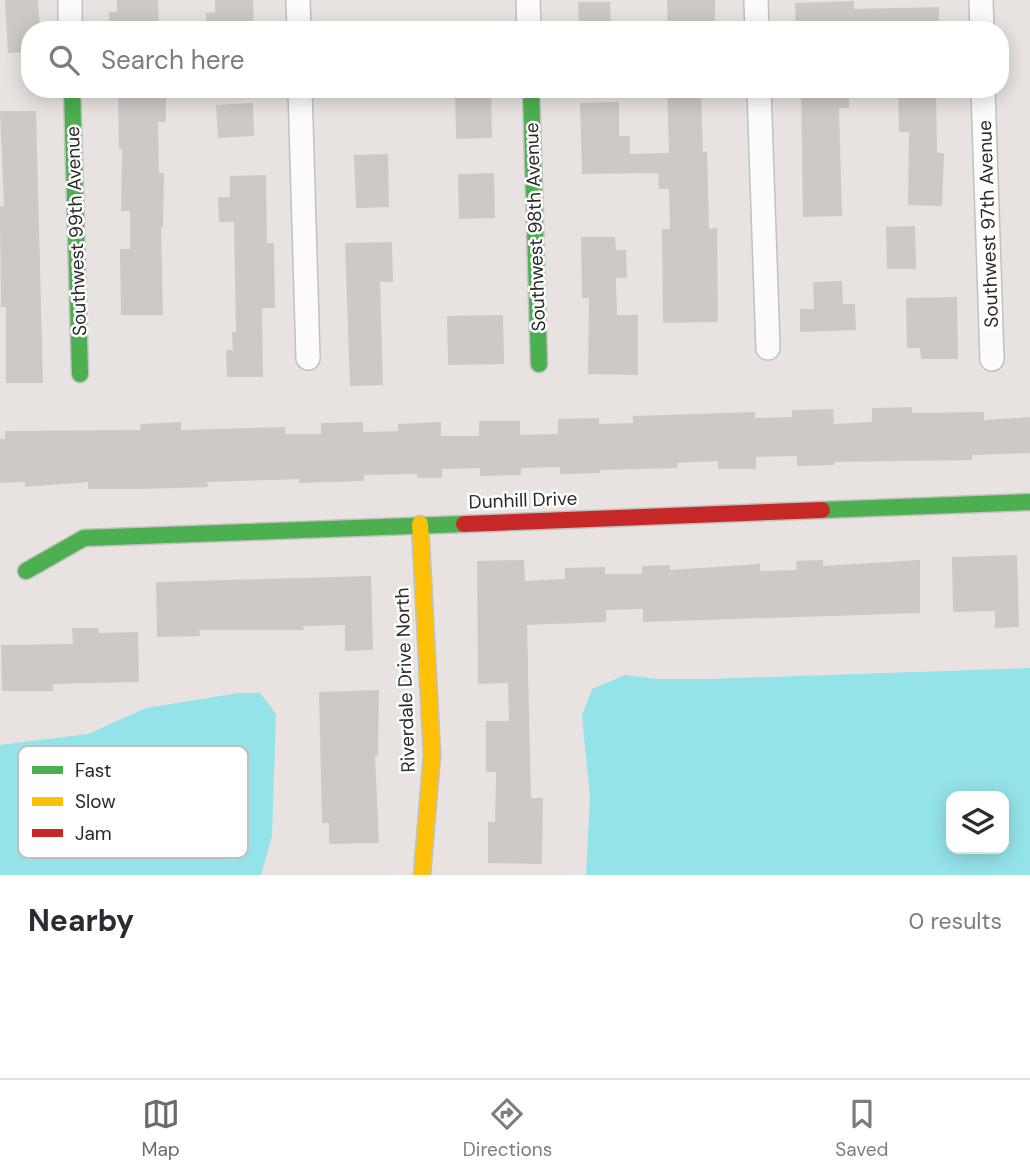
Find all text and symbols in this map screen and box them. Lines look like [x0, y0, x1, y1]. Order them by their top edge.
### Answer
search box [21, 21, 1009, 98]
icon: search [45, 41, 83, 79]
text: Search here [101, 43, 244, 77]
street label: Southwest 97th Avenue [972, 120, 1004, 328]
street label: Southwest 98th Avenue [519, 122, 551, 332]
street label: Southwest 99th Avenue [60, 126, 92, 336]
street label: Dunhill Drive [468, 486, 578, 514]
street label: Riverdale Drive North [389, 587, 421, 773]
legend [18, 746, 248, 858]
text: Fast [75, 758, 111, 783]
text: Slow [75, 789, 116, 814]
map controls [946, 791, 1009, 854]
button: layers [946, 791, 1009, 854]
text: Jam [75, 821, 112, 846]
text: Nearby [28, 901, 134, 940]
text: 0 results [909, 906, 1002, 936]
tab: Map [142, 1095, 180, 1162]
tab: Directions [463, 1095, 552, 1162]
tab: Saved [835, 1095, 888, 1162]

